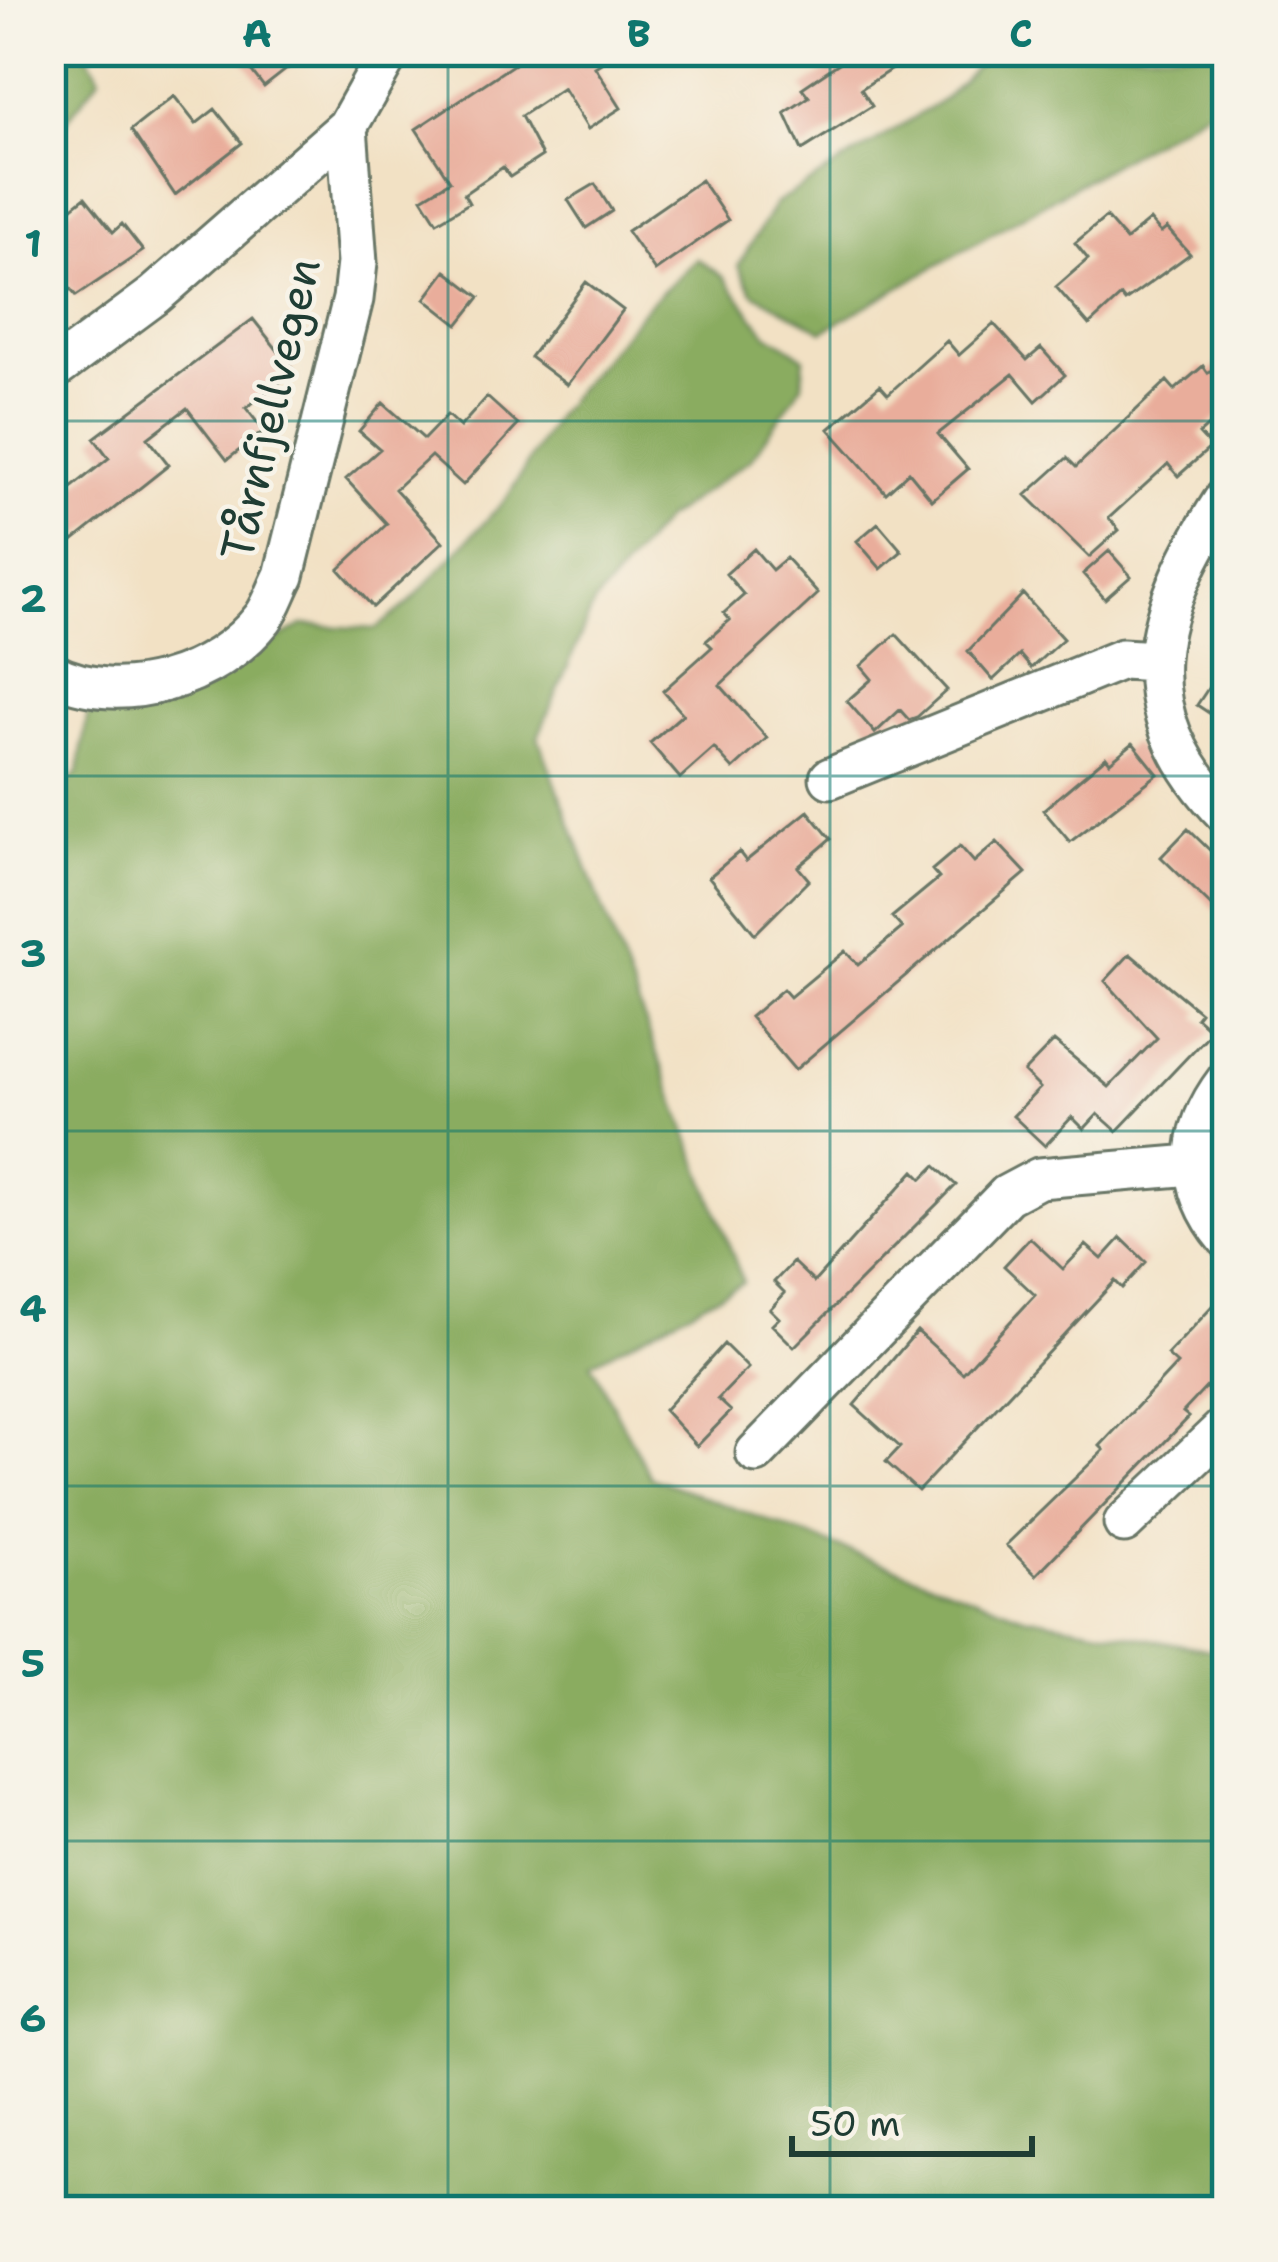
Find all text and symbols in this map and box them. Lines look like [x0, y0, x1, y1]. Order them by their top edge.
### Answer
text: A [242, 7, 272, 59]
text: B [627, 7, 651, 59]
text: C [1009, 7, 1033, 59]
text: 1 [24, 217, 42, 269]
street label: Tårnfjellvegen [206, 252, 334, 566]
text: 2 [19, 572, 47, 624]
text: 3 [19, 927, 47, 979]
text: 4 [19, 1282, 47, 1334]
text: 5 [21, 1637, 45, 1689]
text: 6 [19, 1992, 47, 2044]
scale bar [792, 2082, 1032, 2156]
text: 50 m [810, 2099, 900, 2148]

